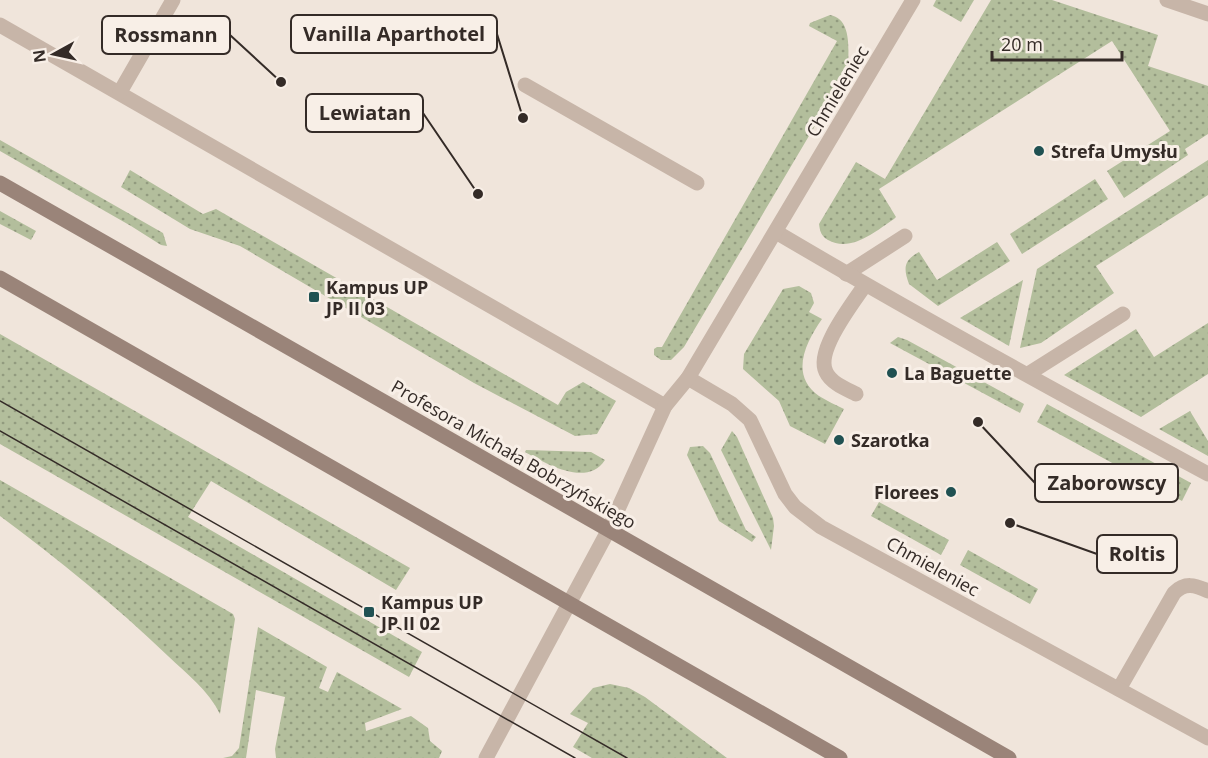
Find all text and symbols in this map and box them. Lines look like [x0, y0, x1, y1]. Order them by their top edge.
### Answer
callout: Vanilla Aparthotel [291, 15, 497, 53]
callout: Rossmann [102, 16, 230, 54]
text: Vanilla Aparthotel [303, 20, 485, 47]
text: Rossmann [114, 21, 218, 48]
north arrow [24, 24, 84, 84]
scale bar [992, 24, 1122, 62]
text: 20 m [1001, 32, 1043, 56]
street label: Chmieleniec [800, 40, 874, 141]
text: N [27, 48, 51, 64]
callout: Lewiatan [306, 94, 423, 132]
text: Lewiatan [319, 99, 411, 126]
place label: Strefa Umysłu [1051, 139, 1178, 163]
marker: Strefa Umysłu [1032, 144, 1046, 158]
place label: Kampus UP JP II 03 [324, 275, 428, 320]
marker: Kampus UP JP II 03 [307, 290, 321, 304]
place label: La Baguette [904, 361, 1012, 385]
marker: La Baguette [885, 366, 899, 380]
street label: Profesora Michała Bobrzyńskiego [387, 374, 641, 534]
place label: Szarotka [851, 428, 930, 452]
marker: Szarotka [832, 433, 846, 447]
callout: Zaborowscy [1035, 464, 1178, 502]
text: Zaborowscy [1048, 469, 1167, 496]
place label: Florees [874, 480, 939, 504]
marker: Florees [944, 485, 958, 499]
street label: Chmieleniec [882, 531, 984, 602]
callout: Roltis [1097, 535, 1177, 573]
text: Roltis [1109, 540, 1165, 567]
place label: Kampus UP JP II 02 [379, 590, 483, 635]
marker: Kampus UP JP II 02 [362, 605, 376, 619]

